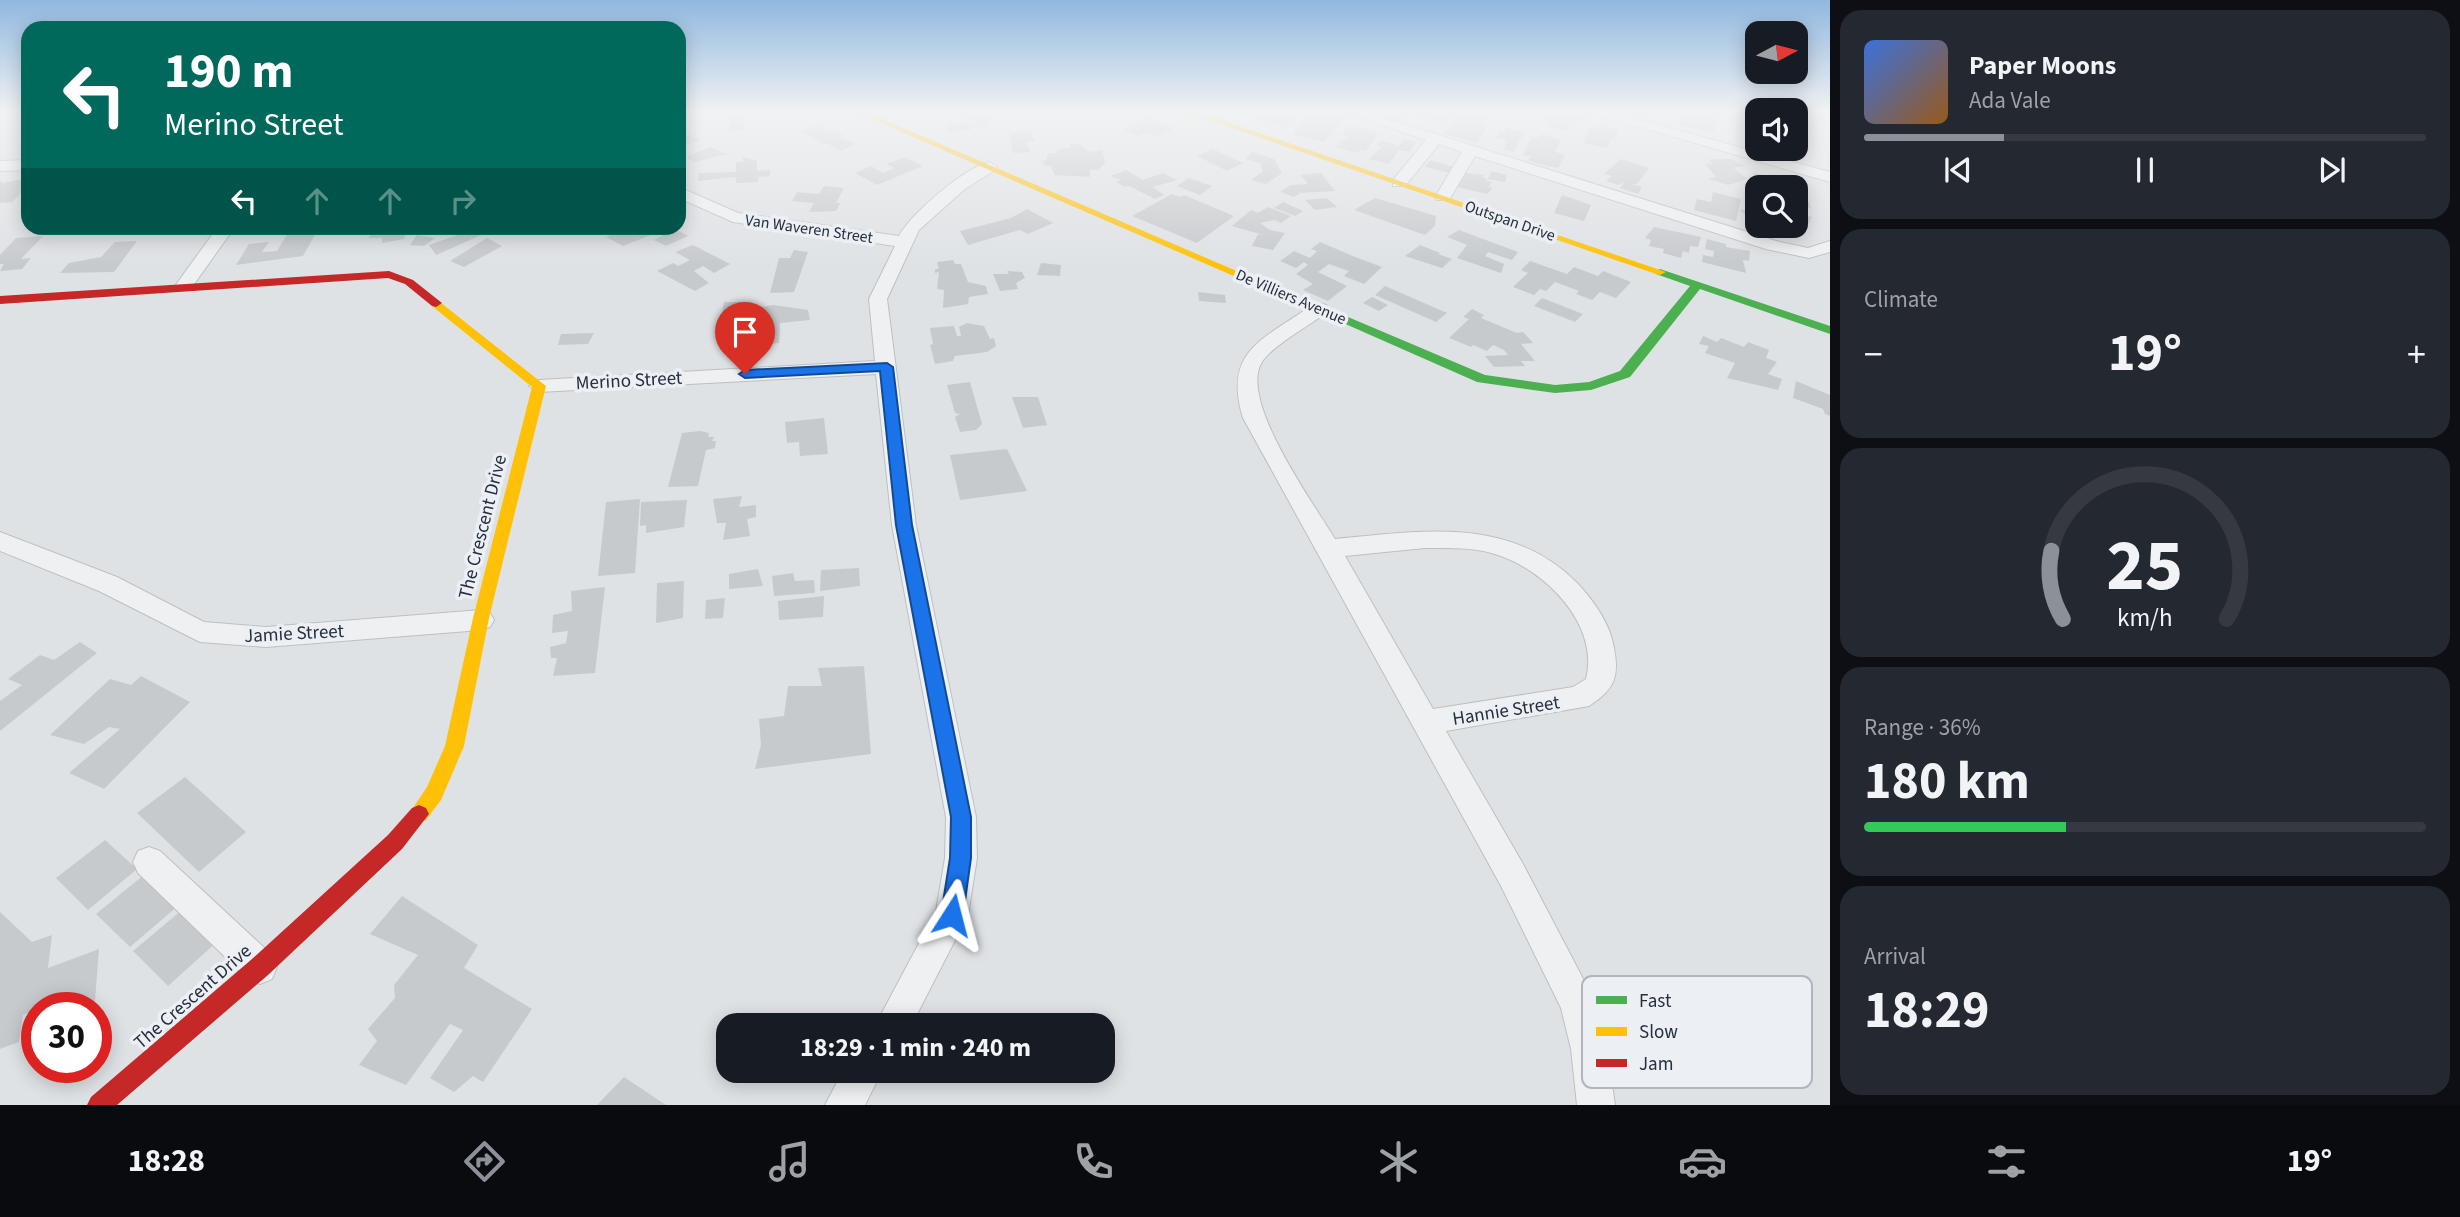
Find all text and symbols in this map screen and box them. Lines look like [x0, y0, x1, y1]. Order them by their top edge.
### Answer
north arrow [1745, 21, 1808, 84]
map controls [1745, 21, 1808, 238]
text: 190 m [164, 37, 293, 107]
text: Paper Moons [1969, 47, 2116, 84]
icon: left [49, 49, 140, 140]
text: Ada Vale [1969, 84, 2051, 117]
button: sound [1745, 98, 1808, 161]
text: Merino Street [164, 102, 344, 148]
icon: previous [1939, 151, 1977, 189]
icon: pause [2126, 151, 2164, 189]
icon: next [2313, 151, 2351, 189]
button: search [1745, 175, 1808, 238]
icon: left [225, 182, 263, 220]
icon: ahead [298, 182, 336, 220]
icon: ahead [371, 182, 409, 220]
icon: right [444, 182, 482, 220]
street label: Outspan Drive [1462, 195, 1558, 247]
street label: Van Waveren Street [744, 209, 875, 249]
street label: De Villiers Avenue [1232, 264, 1350, 330]
text: Climate [1864, 283, 1938, 316]
pin [715, 302, 775, 374]
icon: arrive [726, 313, 764, 351]
text: 19° [2108, 317, 2182, 391]
text: − [1864, 328, 1883, 382]
text: + [2407, 328, 2426, 382]
street label: Merino Street [575, 365, 684, 397]
street label: The Crescent Drive [452, 452, 514, 602]
text: 25 [2107, 514, 2183, 618]
text: km/h [2117, 599, 2173, 635]
street label: Jamie Street [243, 618, 345, 650]
street label: Hannie Street [1450, 689, 1562, 733]
text: Range · 36% [1864, 711, 1981, 744]
text: 180 km [1864, 745, 2030, 819]
position arrow [915, 878, 989, 952]
street label: The Crescent Drive [128, 938, 258, 1056]
text: Arrival [1864, 940, 1926, 973]
text: 18:29 [1864, 974, 1989, 1048]
legend [1582, 976, 1812, 1088]
text: Fast [1639, 988, 1672, 1015]
speed limit sign: 30 [21, 992, 112, 1083]
text: Slow [1639, 1019, 1678, 1046]
text: 18:29 · 1 min · 240 m [800, 1029, 1031, 1066]
text: Jam [1639, 1051, 1673, 1078]
icon: directions [460, 1137, 509, 1186]
icon: music [765, 1137, 814, 1186]
icon: phone [1069, 1137, 1118, 1186]
icon: climate [1374, 1137, 1423, 1186]
icon: car [1678, 1137, 1727, 1186]
icon: filters [1982, 1137, 2031, 1186]
text: 18:28 [128, 1138, 205, 1184]
text: 19° [2287, 1138, 2332, 1184]

